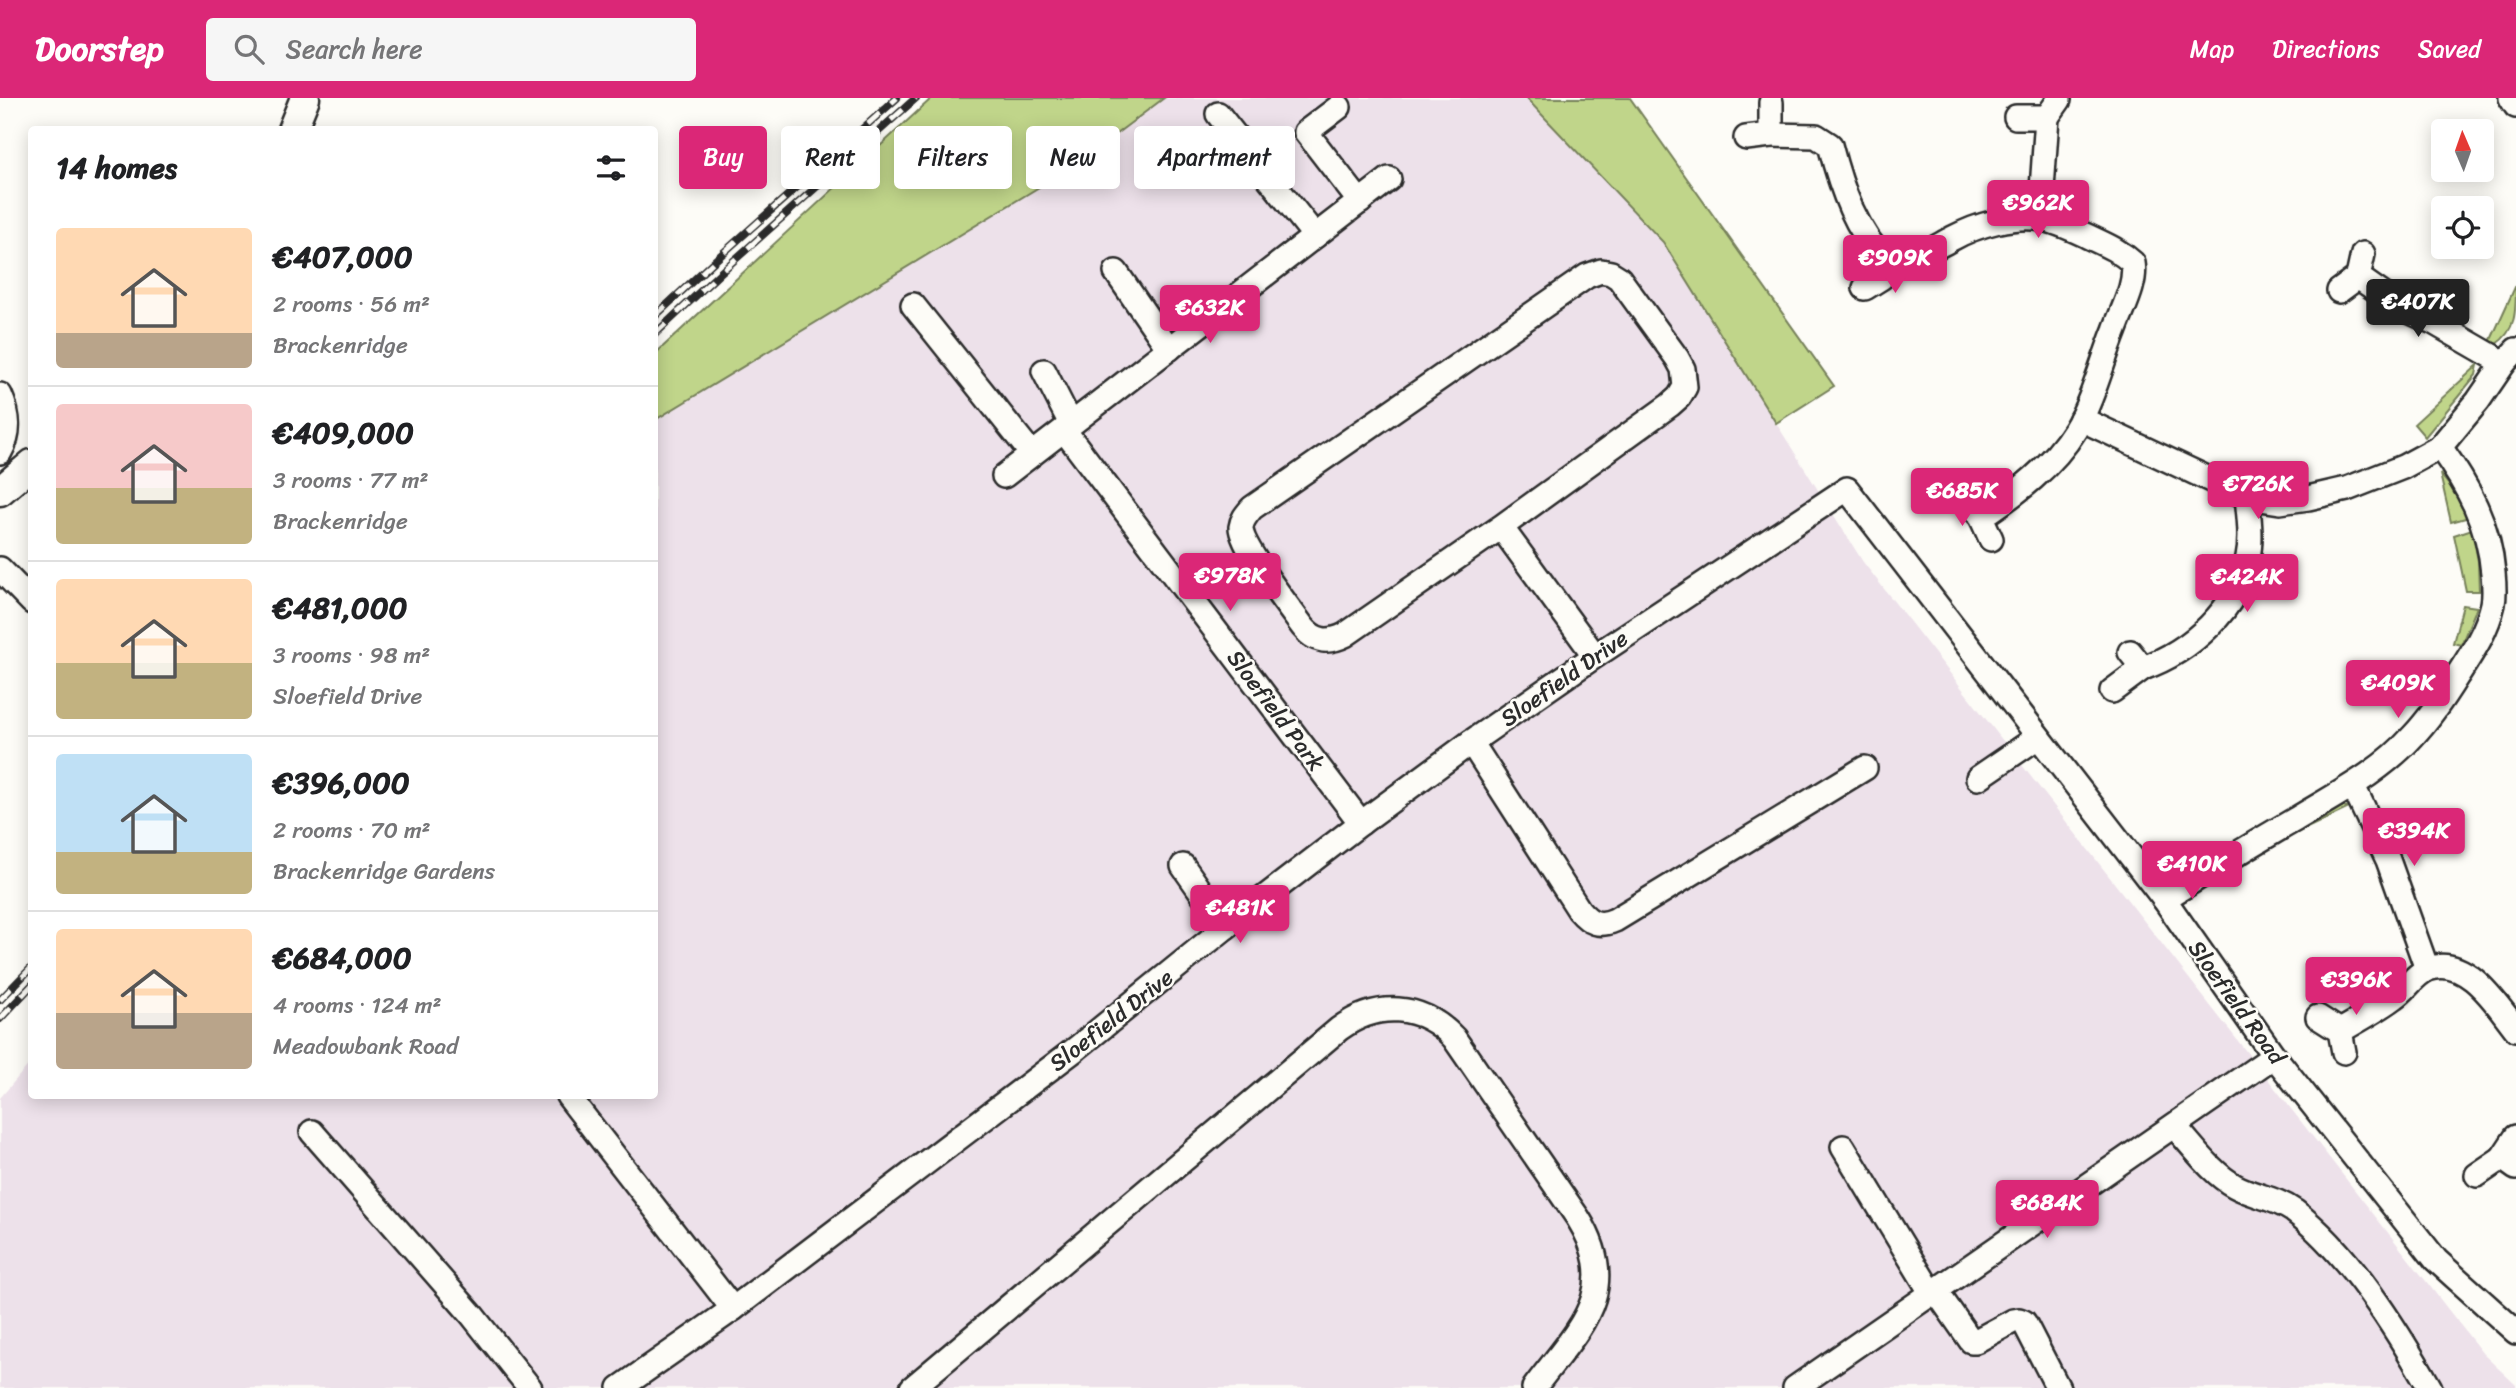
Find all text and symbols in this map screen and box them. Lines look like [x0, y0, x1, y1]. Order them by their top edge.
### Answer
search box [206, 18, 696, 81]
text: Doorstep [35, 20, 164, 78]
text: Search here [286, 26, 423, 72]
text: Map [2190, 28, 2234, 70]
text: Directions [2272, 28, 2380, 70]
text: Saved [2418, 28, 2481, 70]
icon: search [230, 30, 268, 68]
north arrow [2431, 119, 2494, 182]
map controls [2431, 119, 2494, 259]
chip: Buy [679, 126, 767, 189]
chip: Rent [781, 126, 880, 189]
chip: Filters [894, 126, 1012, 189]
chip: New [1026, 126, 1120, 189]
chip: Apartment [1134, 126, 1295, 189]
text: 14 homes [56, 141, 177, 195]
icon: filters [592, 149, 630, 187]
pin: €962K [1989, 180, 2087, 240]
text: €962K [2003, 182, 2073, 223]
button: locate [2431, 196, 2494, 259]
text: €407,000 [273, 230, 413, 284]
pin: €909K [1846, 236, 1944, 295]
text: €909K [1859, 237, 1931, 278]
icon: home [112, 256, 196, 340]
pin: €407K [2369, 280, 2467, 339]
text: €407K [2382, 281, 2454, 322]
text: 2 rooms · 56 m² [273, 284, 430, 325]
pin: €632K [1161, 286, 1259, 345]
text: €632K [1176, 287, 1244, 328]
text: Brackenridge [273, 325, 408, 366]
text: €409,000 [273, 406, 414, 460]
icon: home [112, 432, 196, 516]
text: 3 rooms · 77 m² [273, 460, 429, 501]
pin: €726K [2209, 462, 2307, 521]
text: €726K [2224, 463, 2292, 504]
pin: €685K [1913, 468, 2011, 528]
text: €685K [1927, 470, 1997, 511]
text: Brackenridge [273, 501, 408, 542]
pin: €978K [1181, 554, 1279, 613]
pin: €424K [2198, 554, 2296, 614]
text: €978K [1195, 555, 1265, 596]
text: €424K [2211, 556, 2283, 597]
text: €481,000 [273, 581, 408, 635]
icon: home [112, 607, 196, 691]
street label: Sloefield Drive [1491, 619, 1637, 738]
text: 3 rooms · 98 m² [273, 635, 430, 676]
street label: Sloefield Park [1216, 640, 1335, 780]
pin: €409K [2349, 660, 2447, 720]
text: €409K [2362, 662, 2434, 703]
text: Sloefield Drive [273, 676, 422, 717]
text: €396,000 [273, 756, 410, 810]
icon: home [112, 782, 196, 866]
pin: €394K [2365, 808, 2463, 868]
text: 2 rooms · 70 m² [273, 810, 431, 851]
text: €394K [2379, 810, 2449, 851]
pin: €410K [2143, 842, 2241, 901]
text: €410K [2158, 843, 2226, 884]
text: Brackenridge Gardens [273, 851, 495, 892]
pin: €481K [1191, 886, 1289, 945]
text: €481K [1206, 887, 1274, 928]
text: €684,000 [273, 931, 412, 985]
street label: Sloefield Road [2177, 931, 2297, 1075]
icon: home [112, 957, 196, 1041]
street label: Sloefield Drive [1040, 958, 1183, 1083]
pin: €396K [2307, 958, 2405, 1017]
text: €396K [2321, 959, 2391, 1000]
text: 4 rooms · 124 m² [273, 985, 442, 1026]
text: Meadowbank Road [273, 1026, 458, 1067]
pin: €684K [1998, 1180, 2096, 1240]
text: €684K [2012, 1182, 2082, 1223]

